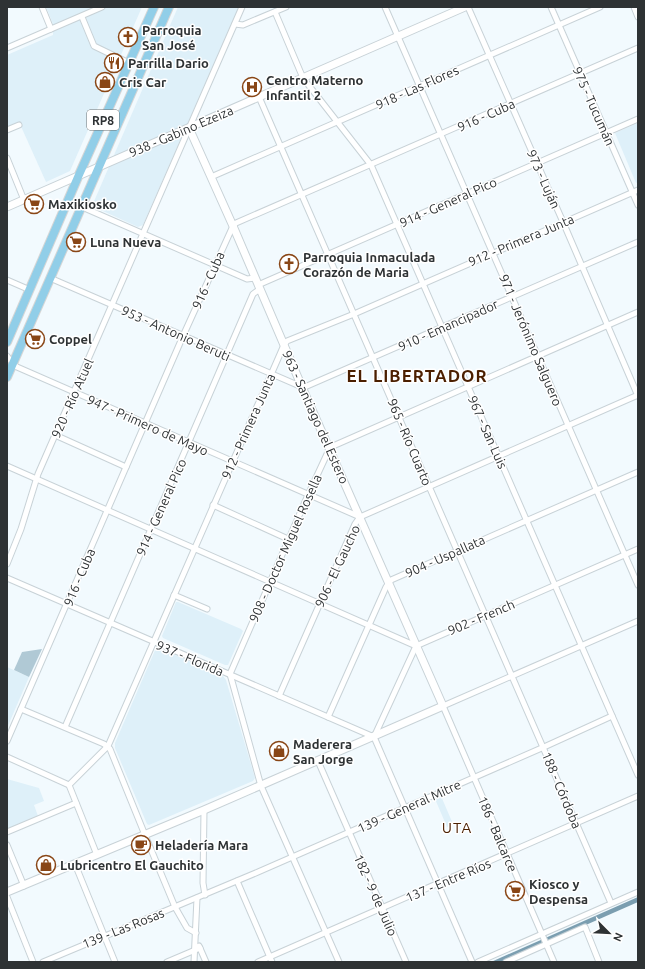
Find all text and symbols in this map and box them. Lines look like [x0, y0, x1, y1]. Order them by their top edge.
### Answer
place label: Parroquia San José [142, 23, 202, 52]
church icon: Parroquia San José [117, 26, 139, 48]
restaurant icon: Parrilla Dario [103, 52, 125, 74]
place label: Parrilla Dario [128, 56, 209, 70]
street label: 918 - Las Flores [373, 62, 461, 112]
street label: 975 - Tucumán [570, 64, 618, 148]
shop icon: Cris Car [94, 71, 116, 93]
place label: Centro Materno Infantil 2 [266, 73, 363, 102]
place label: Cris Car [119, 75, 167, 89]
hospital icon: Centro Materno Infantil 2 [241, 76, 263, 98]
street label: 916 - Cuba [455, 96, 517, 134]
street label: 938 - Gabino Ezeiza [127, 103, 235, 159]
road number: RP8 [87, 110, 119, 130]
street label: 973 - Luján [525, 147, 563, 211]
street label: 914 - General Pico [397, 174, 499, 230]
supermarket icon: Maxikiosko [23, 193, 45, 215]
place label: Maxikiosko [48, 197, 117, 211]
street label: 912 - Primera Junta [466, 211, 576, 269]
supermarket icon: Luna Nueva [65, 231, 87, 253]
place label: Luna Nueva [90, 235, 161, 249]
street label: 916 - Cuba [189, 249, 227, 311]
place label: Parroquia Inmaculada Corazón de Maria [303, 250, 435, 279]
church icon: Parroquia Inmaculada Corazón de Maria [278, 253, 300, 275]
street label: 971 - Jerónimo Salguero [497, 272, 565, 408]
street label: 910 - Emancipador [396, 297, 500, 353]
street label: 953 - Antonio Beruti [119, 303, 233, 363]
supermarket icon: Coppel [24, 328, 46, 350]
place label: Coppel [49, 332, 92, 346]
street label: 963 - Santiago del Estero [280, 348, 352, 486]
street label: 920 - Río Atuel [48, 356, 96, 440]
district label: EL LIBERTADOR [346, 366, 488, 385]
street label: 912 - Primera Junta [219, 371, 277, 481]
street label: 947 - Primero de Mayo [85, 392, 211, 458]
street label: 967 - San Luis [466, 393, 510, 471]
street label: 965 - Río Cuarto [385, 396, 435, 488]
street label: 914 - General Pico [133, 456, 189, 558]
street label: 908 - Doctor Miguel Rosella [246, 472, 324, 624]
street label: 906 - El Gaucho [312, 523, 362, 609]
street label: 904 - Uspallata [403, 532, 487, 580]
street label: 916 - Cuba [61, 546, 97, 608]
street label: 902 - French [445, 597, 517, 637]
street label: 937 - Florida [154, 638, 226, 678]
place label: Maderera San Jorge [293, 737, 353, 766]
shop icon: Maderera San Jorge [268, 740, 290, 762]
street label: 188 - Córdoba [540, 750, 584, 830]
street label: 139 - General Mitre [355, 777, 463, 835]
street label: 186 - Balcarce [476, 794, 520, 874]
district label: UTA [442, 819, 472, 836]
cafe icon: Heladería Mara [130, 834, 152, 856]
place label: Heladería Mara [155, 838, 248, 852]
street label: 182 - 9 de Julio [352, 852, 400, 938]
shop icon: Lubricentro El Gauchito [35, 854, 57, 876]
street label: 137 - Entre Ríos [403, 856, 493, 904]
place label: Lubricentro El Gauchito [60, 858, 204, 872]
place label: Kiosco y Despensa [529, 877, 588, 906]
supermarket icon: Kiosco y Despensa [504, 880, 526, 902]
street label: 139 - Las Rosas [80, 905, 166, 951]
north arrow [589, 913, 629, 953]
text: N [611, 931, 625, 943]

